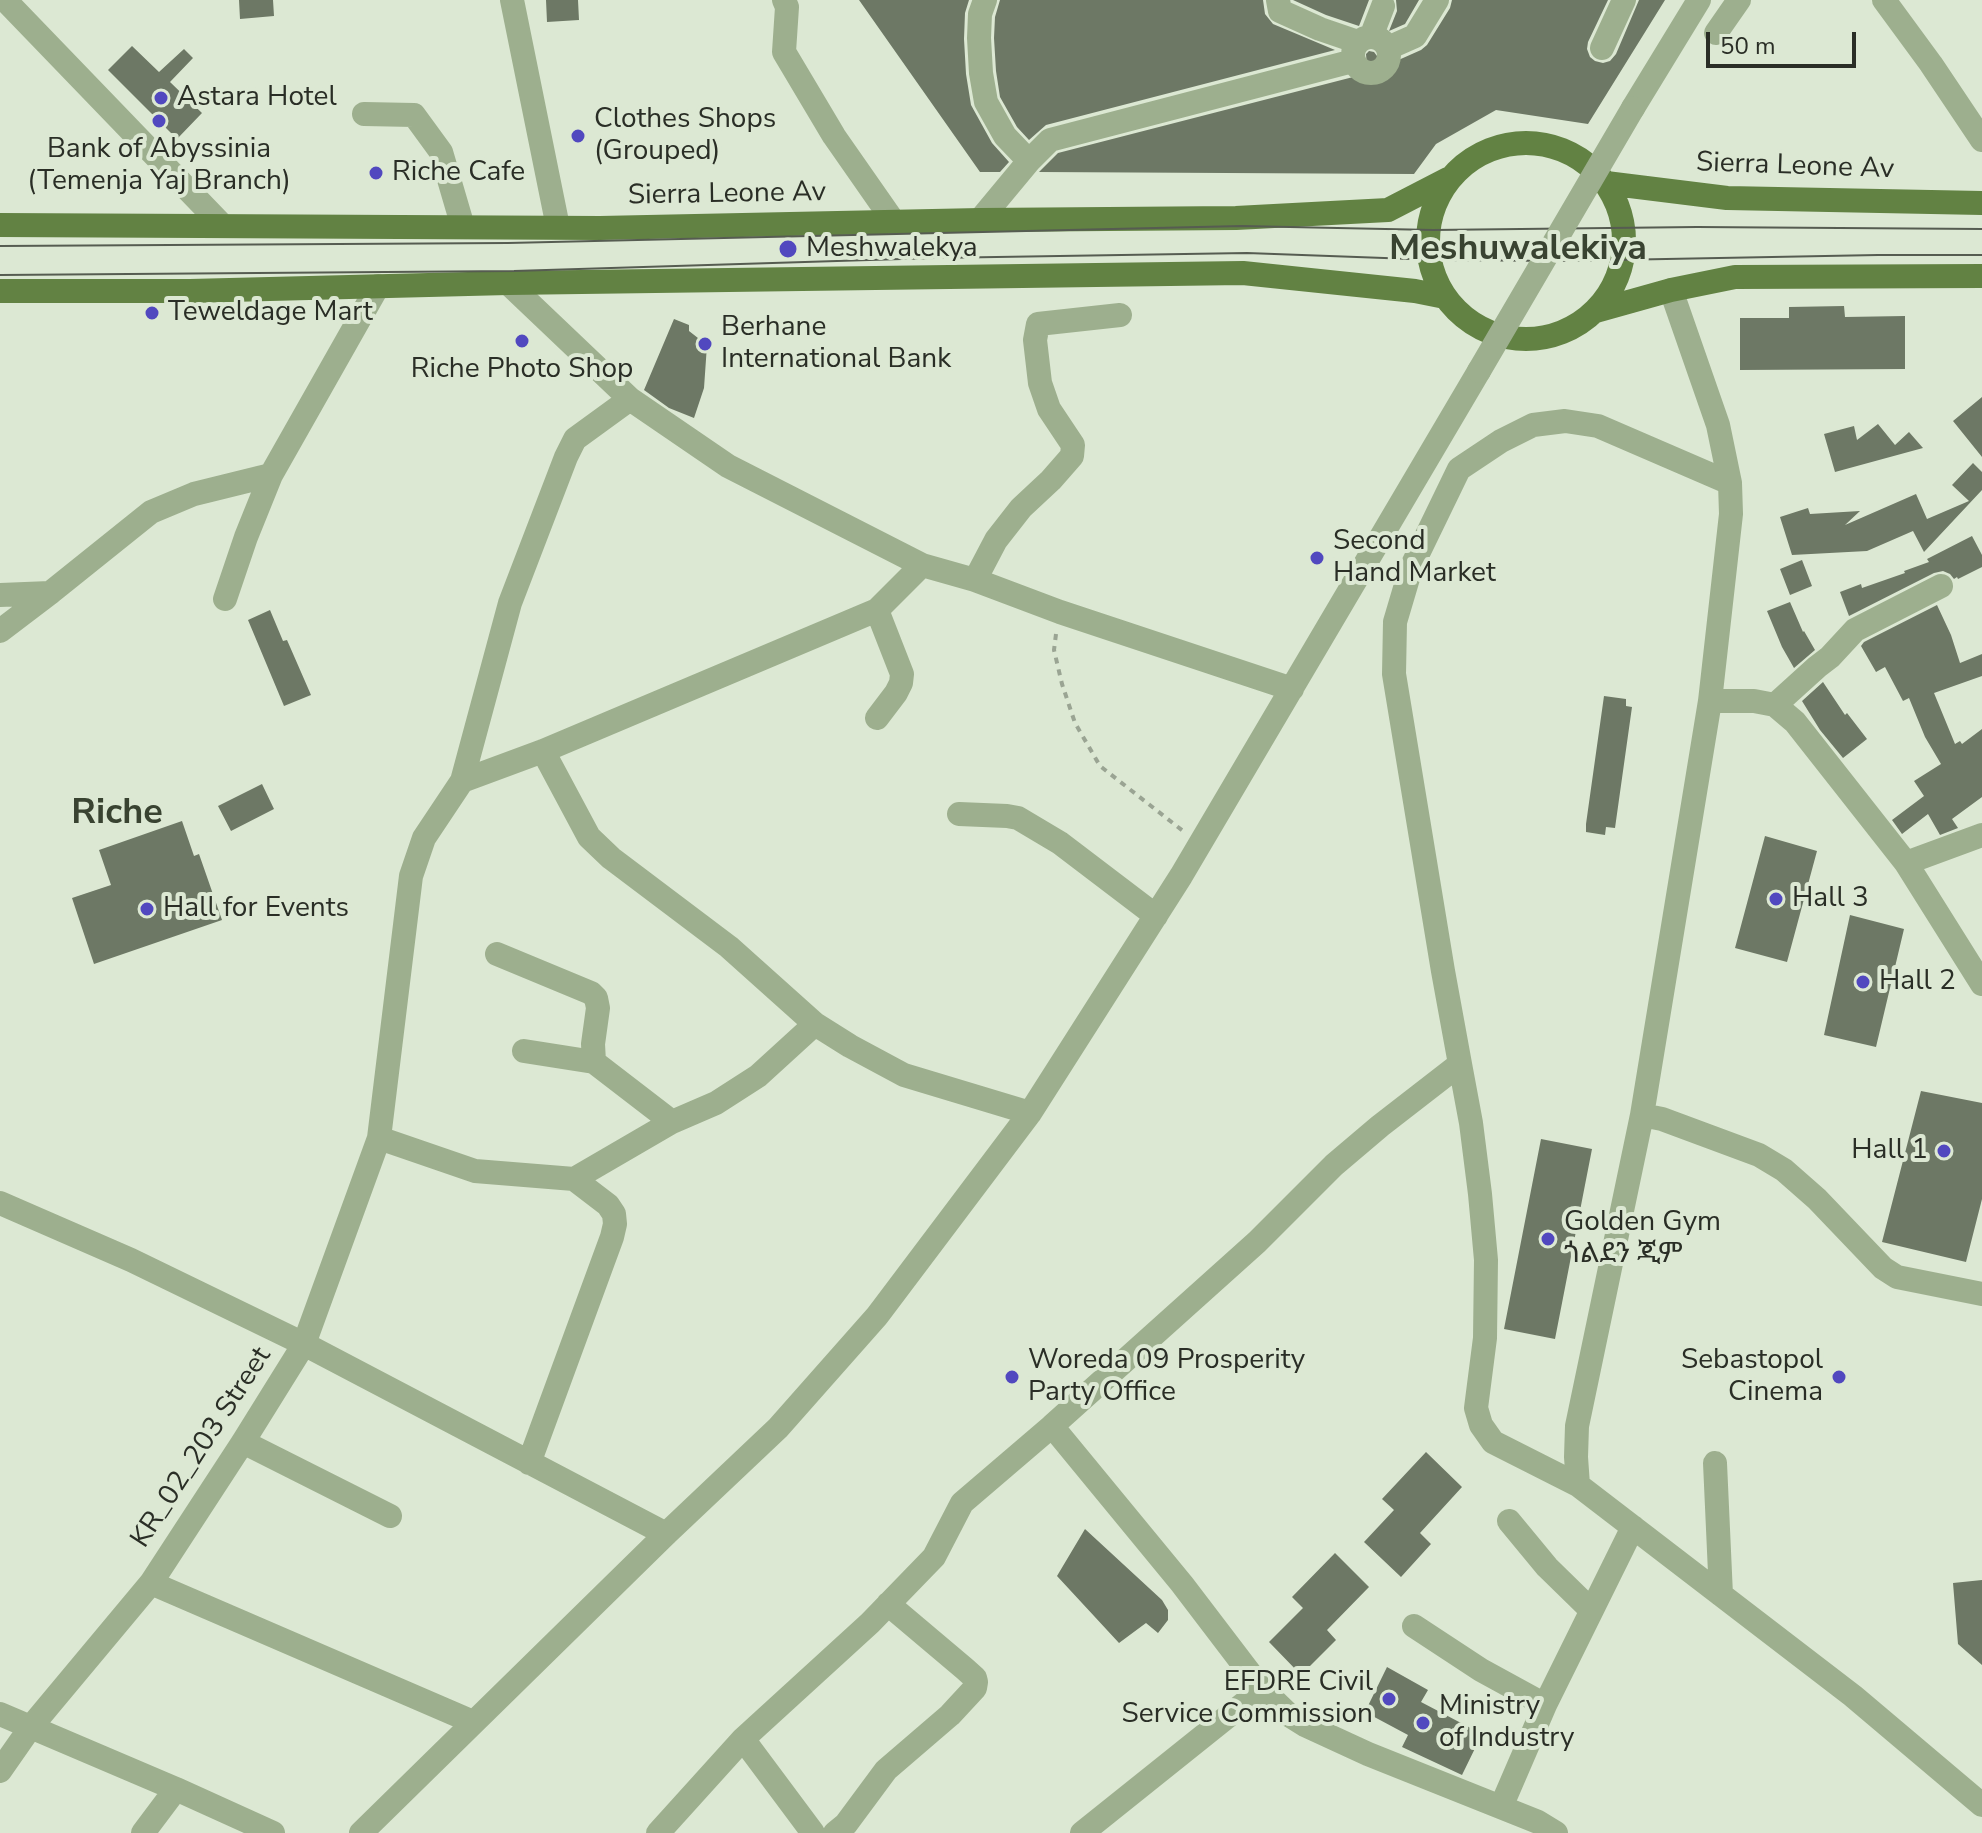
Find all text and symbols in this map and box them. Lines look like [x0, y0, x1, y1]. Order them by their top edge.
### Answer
scale bar [1710, 16, 1860, 66]
text: 50 m [1720, 30, 1776, 62]
place label: Astara Hotel [177, 81, 337, 115]
marker: Astara Hotel [152, 89, 170, 107]
place label: Clothes Shops (Grouped) [594, 103, 776, 169]
marker: Bank of Abyssinia (Temenja Yaj Branch) [150, 112, 168, 130]
marker: Clothes Shops (Grouped) [569, 127, 587, 145]
place label: Bank of Abyssinia (Temenja Yaj Branch) [27, 133, 291, 199]
street label: Sierra Leone Av [1695, 147, 1895, 187]
place label: Riche Cafe [392, 156, 525, 190]
marker: Riche Cafe [367, 164, 385, 182]
street label: Sierra Leone Av [628, 176, 826, 214]
district label: Meshuwalekiya [1389, 228, 1647, 272]
place label: Meshwalekya [806, 232, 978, 266]
marker: Meshwalekya [777, 238, 799, 260]
place label: Teweldage Mart [168, 296, 373, 330]
marker: Teweldage Mart [143, 304, 161, 322]
place label: Berhane International Bank [721, 311, 951, 377]
marker: Riche Photo Shop [513, 332, 531, 350]
marker: Berhane International Bank [696, 335, 714, 353]
place label: Riche Photo Shop [411, 353, 633, 387]
place label: Second Hand Market [1333, 525, 1496, 591]
marker: Second Hand Market [1308, 549, 1326, 567]
district label: Riche [71, 792, 163, 836]
place label: Hall 3 [1792, 882, 1869, 916]
marker: Hall 3 [1767, 890, 1785, 908]
place label: Hall for Events [163, 892, 349, 926]
marker: Hall for Events [138, 900, 156, 918]
place label: Hall 2 [1879, 965, 1956, 999]
marker: Hall 2 [1854, 973, 1872, 991]
place label: Hall 1 [1851, 1134, 1928, 1168]
marker: Hall 1 [1935, 1142, 1953, 1160]
place label: Golden Gym ጎልደን ጂም [1564, 1206, 1721, 1272]
marker: Golden Gym ጎልደን ጂም [1539, 1230, 1557, 1248]
street label: KR_02_203 Street [125, 1342, 279, 1554]
place label: Woreda 09 Prosperity Party Office [1028, 1344, 1305, 1410]
place label: Sebastopol Cinema [1681, 1344, 1823, 1410]
marker: Woreda 09 Prosperity Party Office [1003, 1368, 1021, 1386]
marker: Sebastopol Cinema [1830, 1368, 1848, 1386]
place label: EFDRE Civil Service Commission [1122, 1666, 1373, 1732]
marker: EFDRE Civil Service Commission [1380, 1690, 1398, 1708]
place label: Ministry of Industry [1439, 1690, 1574, 1756]
marker: Ministry of Industry [1414, 1714, 1432, 1732]

